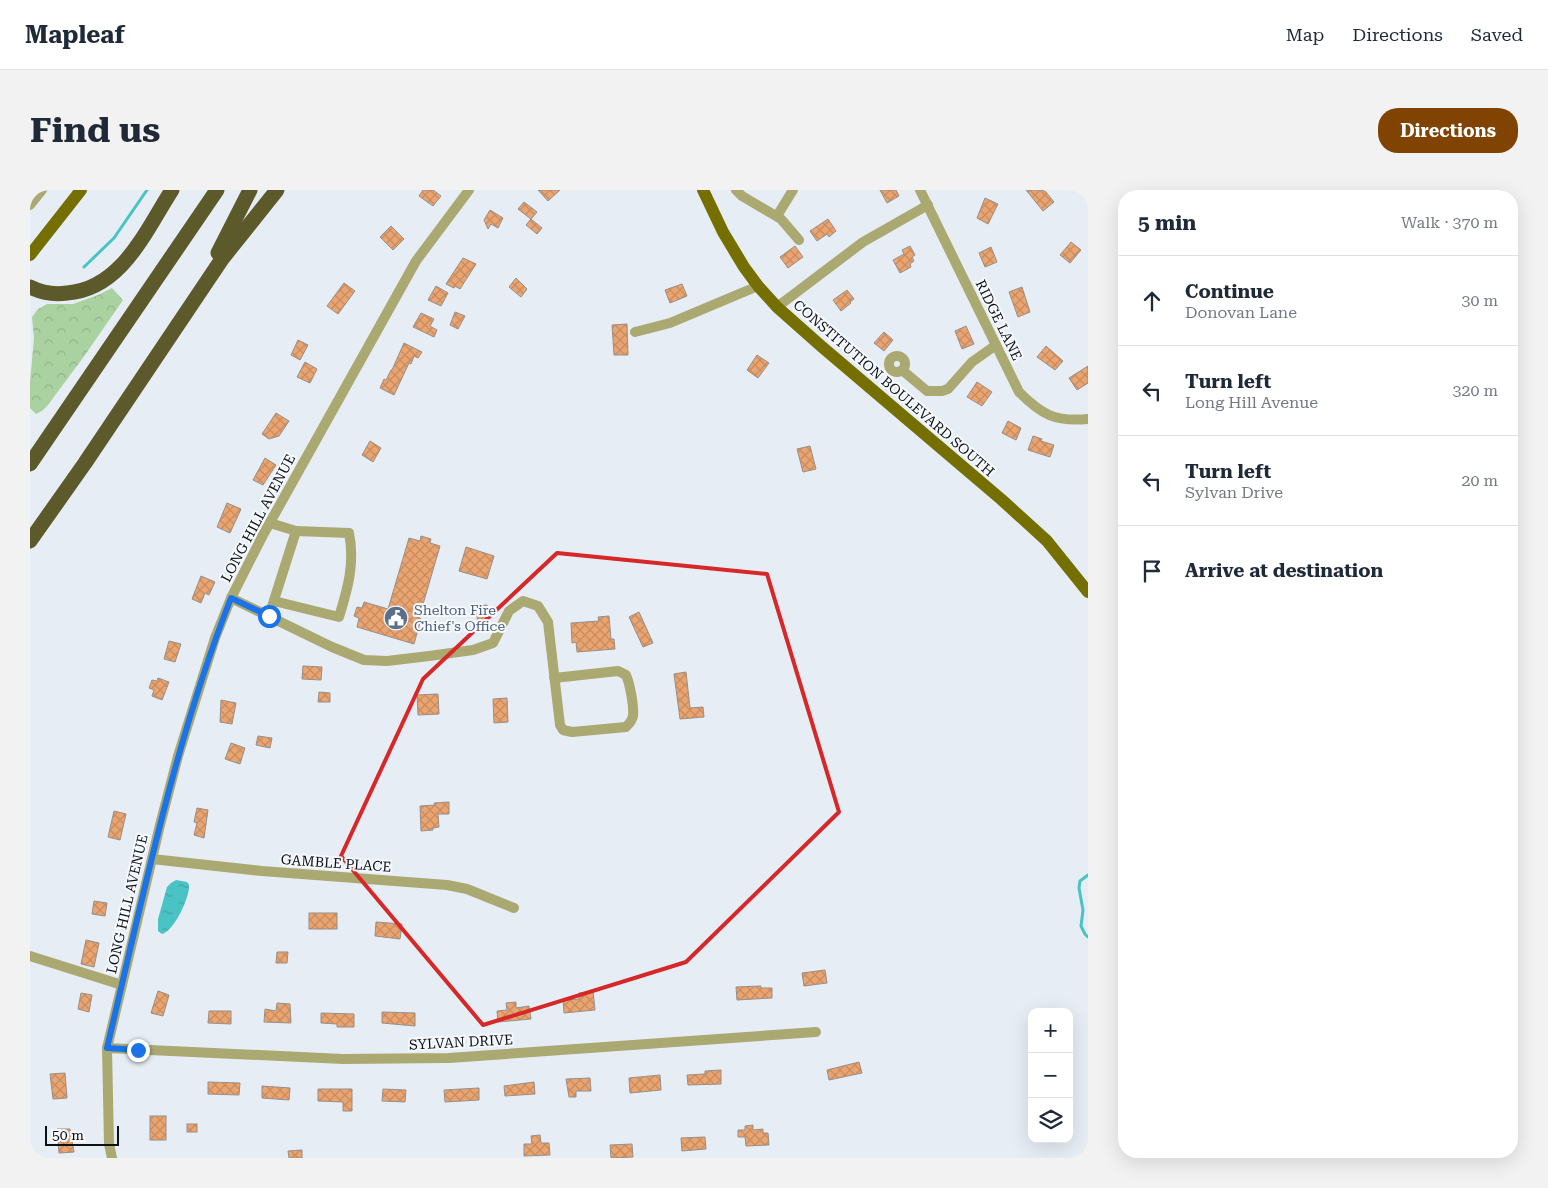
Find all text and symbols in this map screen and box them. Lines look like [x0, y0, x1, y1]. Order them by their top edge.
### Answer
text: Mapleaf [25, 21, 125, 49]
text: Map [1286, 24, 1324, 45]
text: Directions [1352, 24, 1443, 45]
text: Saved [1471, 24, 1523, 45]
button: Directions [1378, 108, 1518, 153]
text: Find us [30, 110, 160, 151]
text: 5 min [1138, 211, 1196, 235]
text: Walk · 370 m [1401, 213, 1498, 232]
street label: RIDGE LANE [973, 277, 1025, 363]
text: Continue [1185, 280, 1274, 303]
icon: ahead [1138, 287, 1166, 315]
text: 30 m [1461, 291, 1498, 310]
street label: CONSTITUTION BOULEVARD SOUTH [790, 296, 998, 480]
text: Donovan Lane [1185, 303, 1297, 322]
text: Turn left [1185, 370, 1271, 393]
icon: left [1138, 377, 1166, 405]
text: 320 m [1452, 381, 1498, 400]
text: Long Hill Avenue [1185, 393, 1318, 412]
street label: LONG HILL AVENUE [218, 451, 298, 585]
text: Turn left [1185, 460, 1271, 483]
icon: left [1138, 467, 1166, 495]
text: 20 m [1461, 471, 1498, 490]
text: Sylvan Drive [1185, 483, 1283, 502]
icon: arrive [1138, 557, 1166, 585]
text: Arrive at destination [1185, 559, 1383, 582]
place label: Shelton Fire Chief's Office [414, 602, 505, 634]
route start [258, 605, 281, 628]
public building icon: Shelton Fire Chief's Office [383, 605, 409, 631]
street label: LONG HILL AVENUE [103, 833, 151, 975]
street label: GAMBLE PLACE [280, 851, 392, 875]
map controls [1028, 1008, 1073, 1143]
button: + [1028, 1008, 1073, 1053]
street label: SYLVAN DRIVE [409, 1031, 513, 1053]
route end [127, 1039, 150, 1062]
button: − [1028, 1053, 1073, 1098]
button: layers [1028, 1098, 1073, 1143]
scale bar [45, 1123, 119, 1146]
text: 50 m [52, 1127, 84, 1143]

